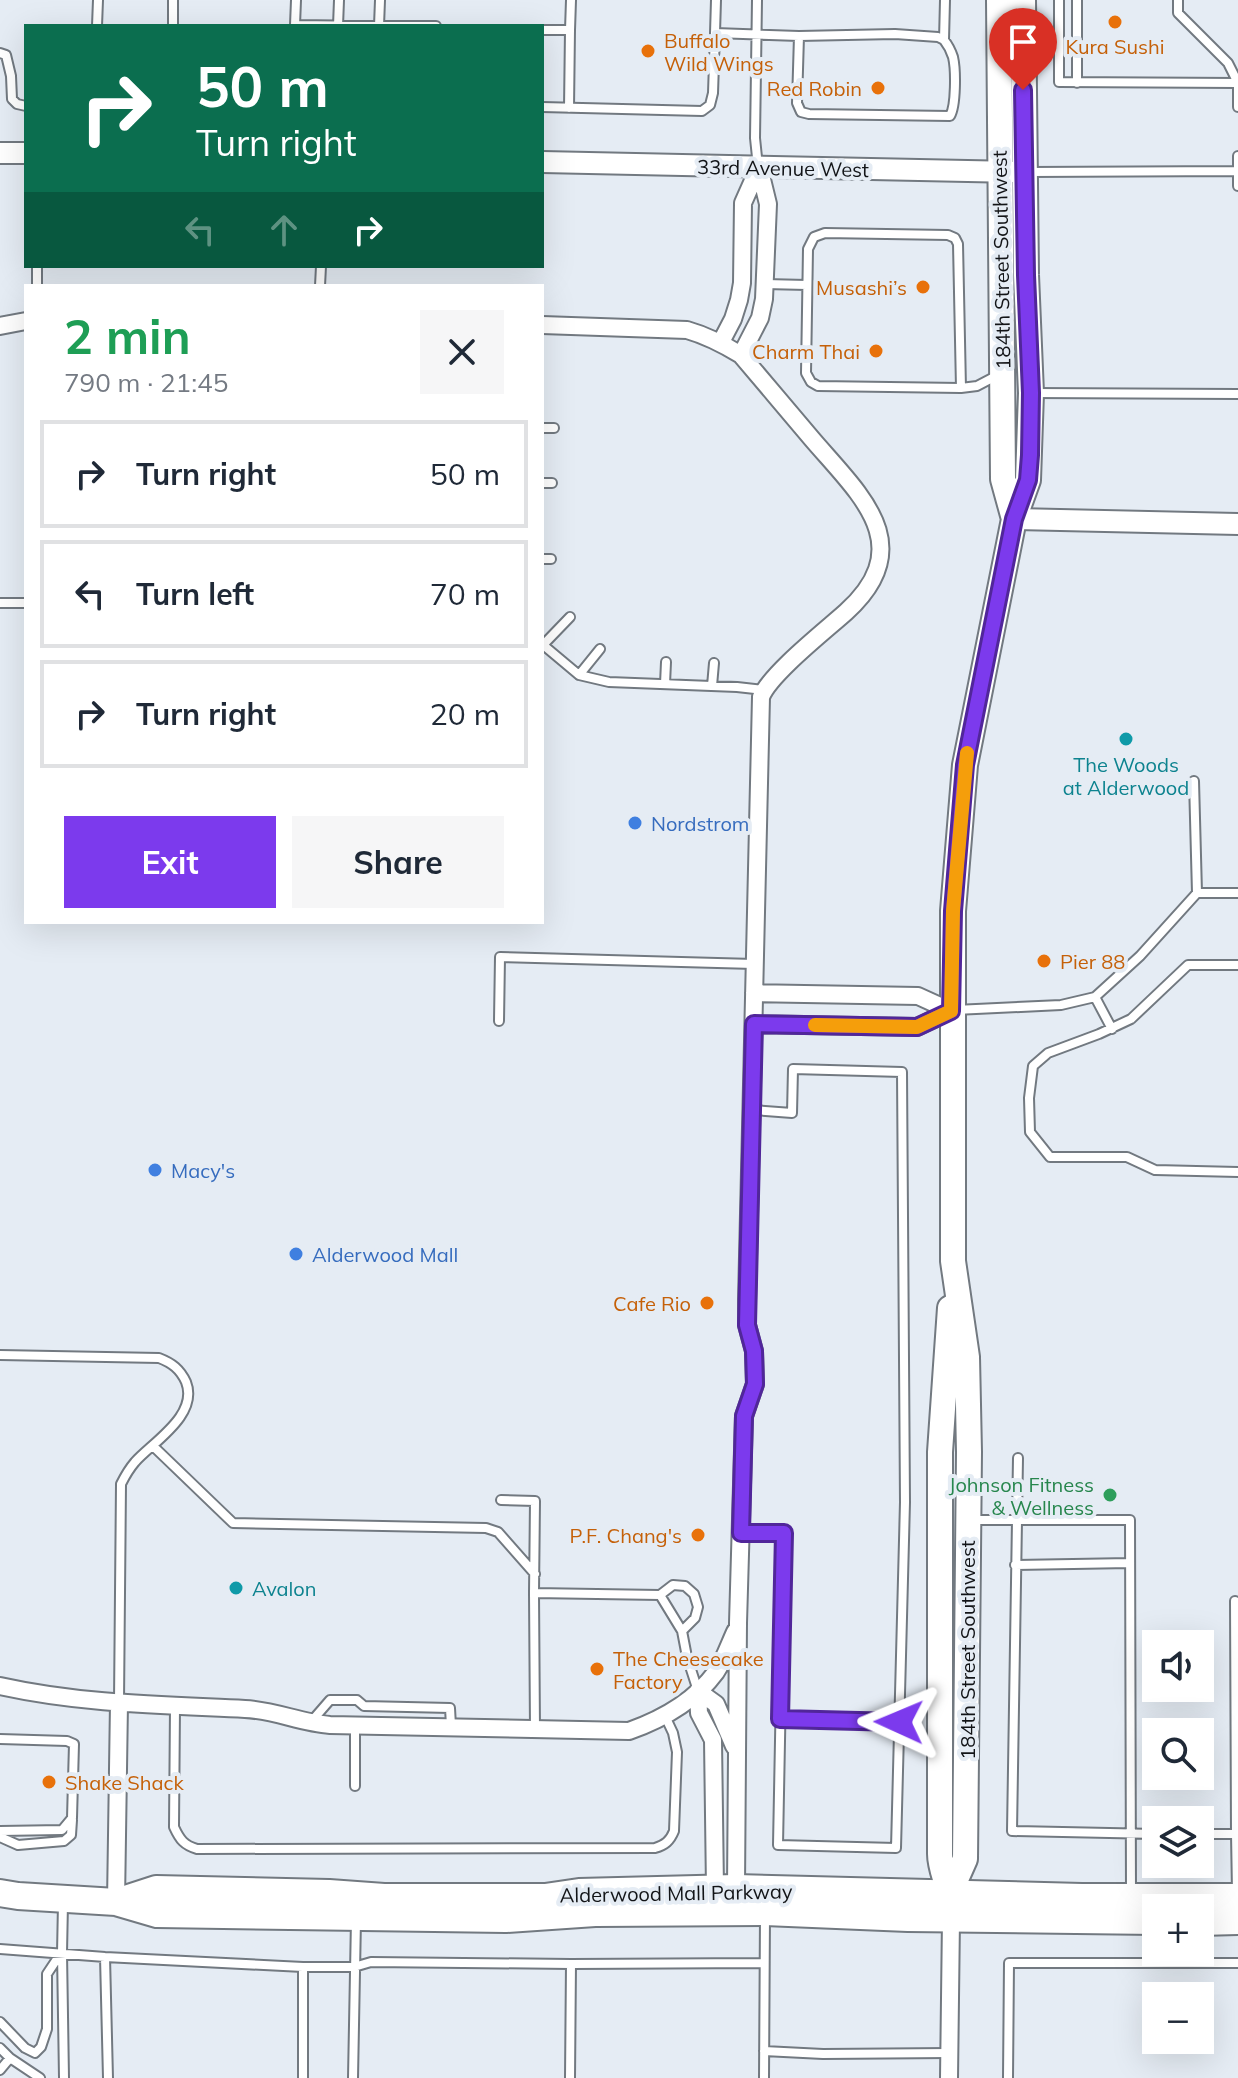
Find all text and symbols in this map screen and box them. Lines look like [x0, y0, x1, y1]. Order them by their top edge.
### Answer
pin [989, 8, 1057, 90]
marker: Kura Sushi [1106, 13, 1124, 31]
icon: arrive [1001, 20, 1045, 64]
place label: Buffalo Wild Wings [664, 28, 774, 76]
place label: Kura Sushi [1066, 34, 1164, 59]
marker: Buffalo Wild Wings [639, 42, 657, 60]
text: 50 m [196, 51, 329, 121]
icon: right [64, 56, 168, 160]
place label: Red Robin [767, 76, 862, 101]
marker: Red Robin [869, 79, 887, 97]
text: Turn right [196, 120, 357, 165]
street label: 184th Street Southwest [987, 150, 1015, 370]
street label: 33rd Avenue West [697, 154, 869, 182]
icon: left [178, 208, 222, 252]
icon: ahead [262, 208, 306, 252]
icon: right [346, 208, 390, 252]
place label: Musashi’s [816, 275, 907, 300]
marker: Musashi’s [914, 278, 932, 296]
text: 2 min [64, 306, 191, 366]
button: close [420, 310, 504, 394]
place label: Charm Thai [752, 339, 860, 364]
marker: Charm Thai [867, 342, 885, 360]
text: 790 m · 21:45 [64, 366, 228, 399]
icon: right [68, 452, 112, 496]
text: Turn right [136, 455, 276, 493]
text: 50 m [430, 455, 500, 493]
icon: left [68, 572, 112, 616]
text: Turn left [136, 575, 254, 613]
text: 70 m [430, 575, 500, 613]
icon: right [68, 692, 112, 736]
text: Turn right [136, 695, 276, 733]
text: 20 m [430, 695, 500, 733]
marker: The Woods at Alderwood [1117, 730, 1135, 748]
place label: The Woods at Alderwood [1063, 752, 1189, 800]
place label: Nordstrom [651, 811, 749, 836]
marker: Nordstrom [626, 814, 644, 832]
button: Exit [64, 816, 276, 908]
button: Share [292, 816, 504, 908]
place label: Pier 88 [1060, 949, 1125, 974]
marker: Pier 88 [1035, 952, 1053, 970]
place label: Macy's [171, 1158, 235, 1183]
marker: Macy's [146, 1161, 164, 1179]
place label: Alderwood Mall [312, 1242, 458, 1267]
marker: Alderwood Mall [287, 1245, 305, 1263]
place label: Cafe Rio [613, 1291, 691, 1316]
marker: Cafe Rio [698, 1294, 716, 1312]
place label: Johnson Fitness & Wellness [949, 1472, 1094, 1520]
marker: Johnson Fitness & Wellness [1101, 1486, 1119, 1504]
place label: P.F. Chang's [569, 1523, 682, 1548]
marker: P.F. Chang's [689, 1526, 707, 1544]
street label: 184th Street Southwest [955, 1540, 980, 1760]
place label: Avalon [252, 1576, 317, 1601]
marker: Avalon [227, 1579, 245, 1597]
map controls [1142, 1630, 1214, 2054]
button: sound [1142, 1630, 1214, 1702]
place label: The Cheesecake Factory [613, 1646, 764, 1694]
marker: The Cheesecake Factory [588, 1660, 606, 1678]
position arrow [857, 1680, 941, 1764]
button: search [1142, 1718, 1214, 1790]
place label: Shake Shack [65, 1770, 184, 1795]
marker: Shake Shack [40, 1773, 58, 1791]
button: layers [1142, 1806, 1214, 1878]
street label: Alderwood Mall Parkway [559, 1878, 793, 1908]
button: + [1142, 1894, 1214, 1966]
button: − [1142, 1982, 1214, 2054]

